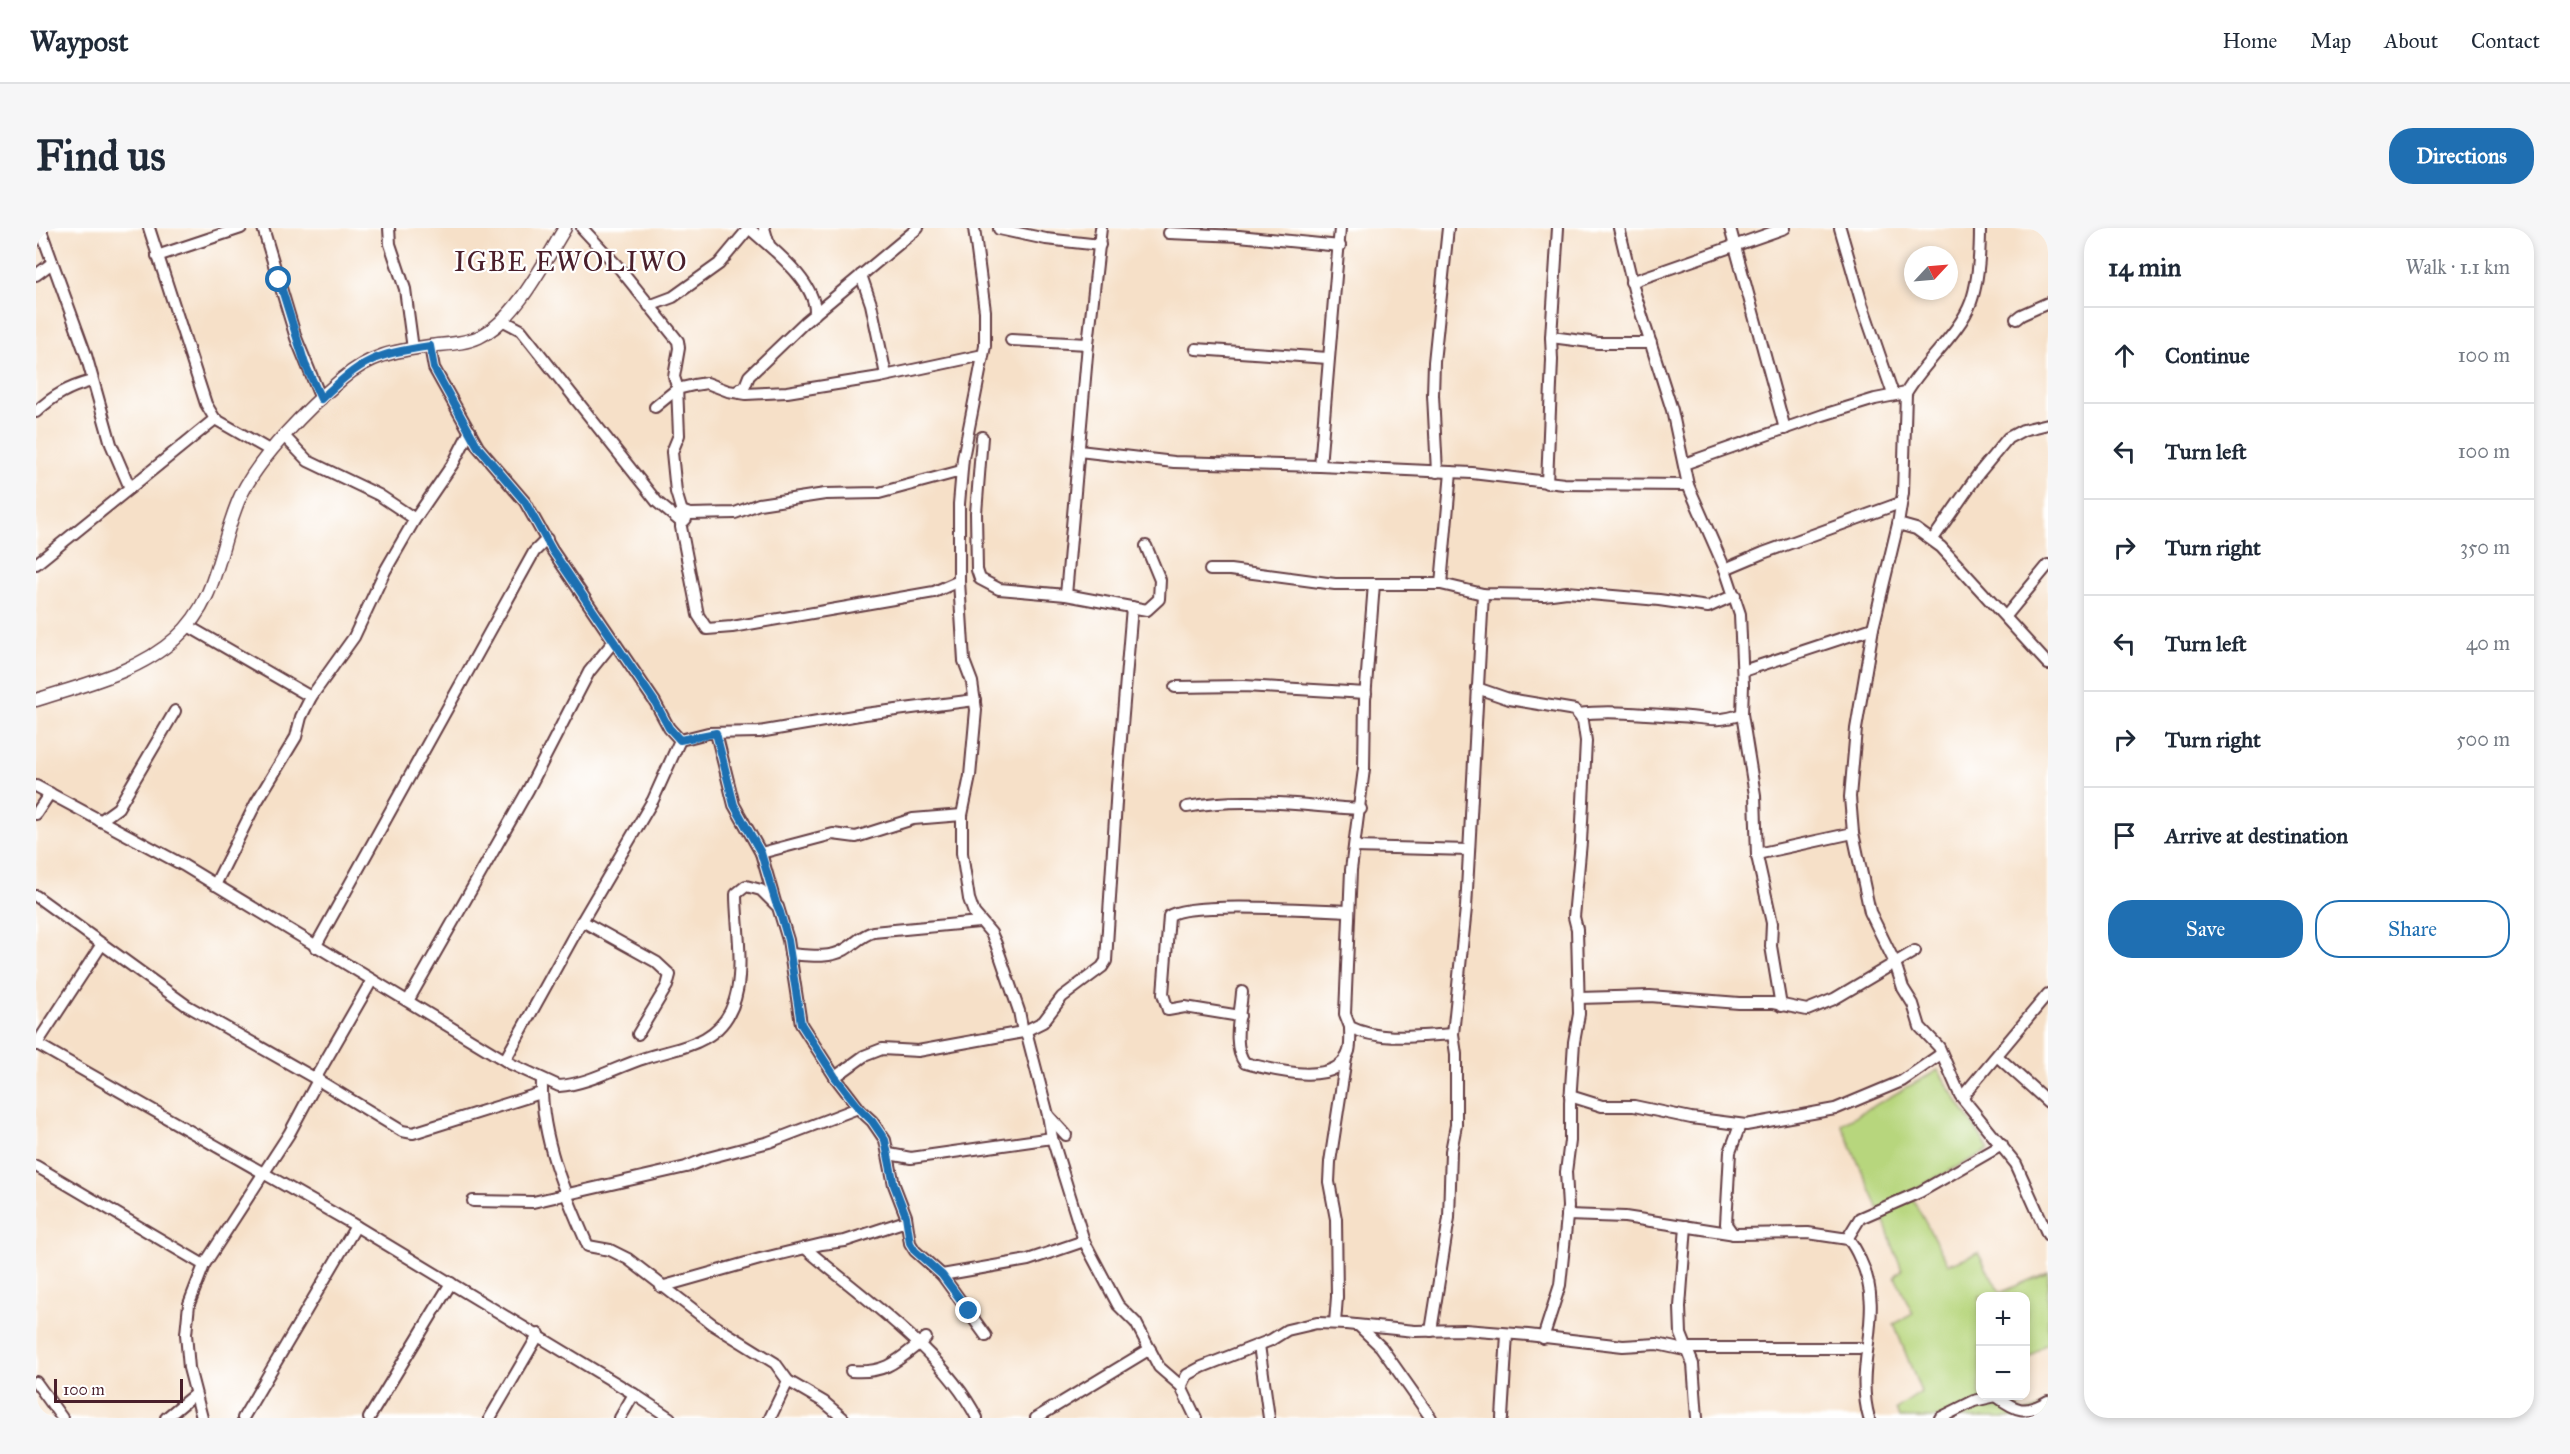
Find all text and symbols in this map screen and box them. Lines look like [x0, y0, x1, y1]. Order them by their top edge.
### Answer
text: Waypost [30, 24, 128, 59]
text: Home [2222, 28, 2277, 54]
text: Map [2310, 28, 2351, 54]
text: About [2384, 28, 2438, 54]
text: Contact [2471, 28, 2540, 54]
button: Directions [2389, 128, 2534, 184]
text: Find us [36, 130, 166, 182]
district label: IGBE EWOLIWO [454, 245, 688, 278]
north arrow [1904, 246, 1958, 300]
text: 14 min [2108, 251, 2181, 283]
text: Walk · 1.1 km [2405, 255, 2510, 279]
route start [265, 266, 291, 292]
icon: ahead [2108, 339, 2141, 372]
text: Continue [2165, 342, 2250, 369]
text: 100 m [2458, 343, 2510, 367]
icon: left [2108, 435, 2141, 468]
text: Turn left [2165, 438, 2247, 465]
text: 100 m [2458, 439, 2510, 463]
icon: right [2108, 531, 2141, 564]
text: Turn right [2165, 534, 2261, 561]
text: 350 m [2460, 535, 2510, 559]
icon: left [2108, 627, 2141, 660]
text: Turn left [2165, 630, 2247, 657]
text: 40 m [2466, 631, 2510, 655]
icon: right [2108, 723, 2141, 756]
text: Turn right [2165, 726, 2261, 753]
text: 500 m [2456, 727, 2510, 751]
icon: arrive [2108, 819, 2141, 852]
text: Arrive at destination [2165, 822, 2348, 849]
button: Save [2108, 900, 2303, 958]
button: Share [2315, 900, 2510, 958]
map controls [1976, 1292, 2030, 1400]
button: + [1976, 1292, 2030, 1346]
route end [955, 1297, 981, 1323]
button: − [1976, 1346, 2030, 1400]
scale bar [54, 1376, 183, 1404]
text: 100 m [63, 1380, 105, 1399]

